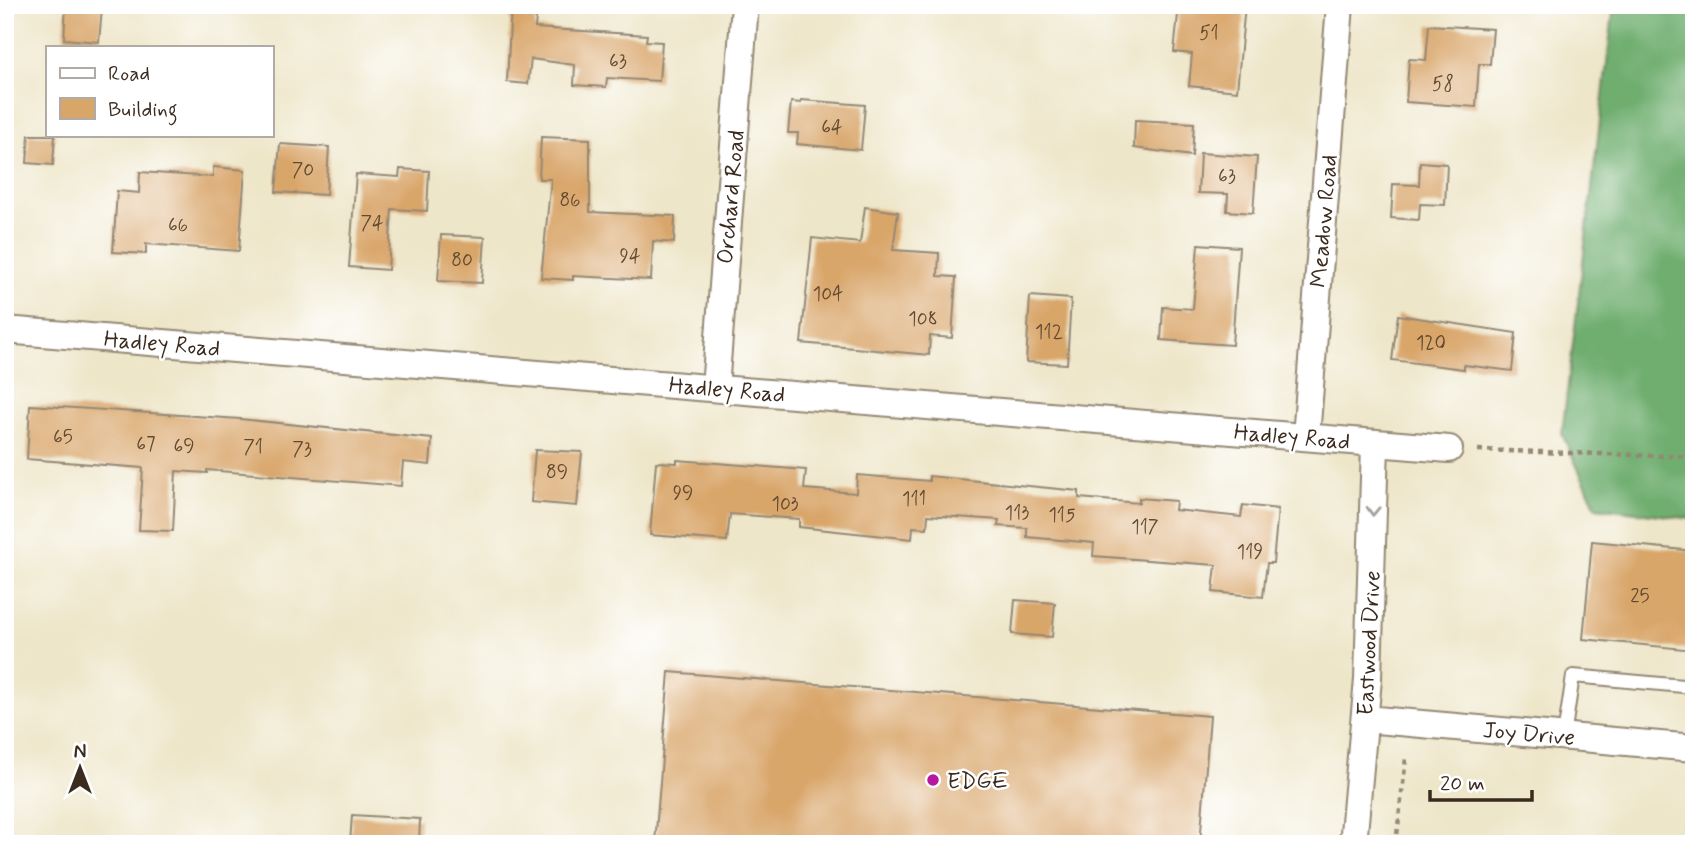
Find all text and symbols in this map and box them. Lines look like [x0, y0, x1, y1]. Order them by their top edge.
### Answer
house number: 51 [1199, 21, 1219, 46]
legend [46, 46, 273, 136]
house number: 63 [609, 49, 627, 74]
text: Road [108, 60, 150, 88]
house number: 58 [1432, 72, 1454, 97]
text: Building [108, 96, 178, 126]
house number: 64 [821, 115, 843, 140]
street label: Orchard Road [711, 129, 753, 265]
street label: Meadow Road [1304, 153, 1346, 289]
house number: 70 [292, 158, 314, 183]
house number: 63 [1218, 164, 1236, 189]
house number: 86 [559, 188, 581, 213]
house number: 74 [360, 211, 384, 236]
house number: 66 [168, 213, 188, 238]
house number: 94 [620, 244, 640, 269]
house number: 80 [451, 248, 473, 273]
house number: 104 [813, 282, 843, 307]
house number: 108 [908, 307, 938, 332]
house number: 112 [1035, 320, 1063, 345]
street label: Hadley Road [102, 325, 221, 365]
house number: 120 [1416, 331, 1446, 356]
street label: Hadley Road [667, 371, 786, 411]
street label: Hadley Road [1232, 418, 1351, 458]
house number: 65 [53, 425, 73, 450]
house number: 67 [136, 432, 156, 457]
house number: 69 [173, 434, 195, 459]
house number: 71 [243, 435, 263, 460]
house number: 73 [292, 437, 312, 462]
house number: 89 [546, 460, 568, 485]
house number: 99 [673, 481, 693, 506]
house number: 111 [902, 487, 926, 512]
house number: 103 [771, 492, 799, 517]
house number: 113 [1005, 501, 1029, 526]
house number: 115 [1048, 503, 1076, 528]
one-way arrow [1366, 506, 1381, 517]
house number: 117 [1131, 515, 1159, 540]
house number: 119 [1237, 540, 1263, 565]
street label: Eastwood Drive [1351, 570, 1389, 716]
house number: 25 [1630, 584, 1650, 609]
street label: Joy Drive [1481, 716, 1576, 754]
north arrow [46, 734, 116, 804]
text: N [74, 740, 86, 765]
scale bar [1430, 758, 1531, 802]
place label: EDGE [947, 767, 1008, 797]
text: 20 m [1440, 770, 1485, 798]
marker: EDGE [925, 772, 941, 788]

